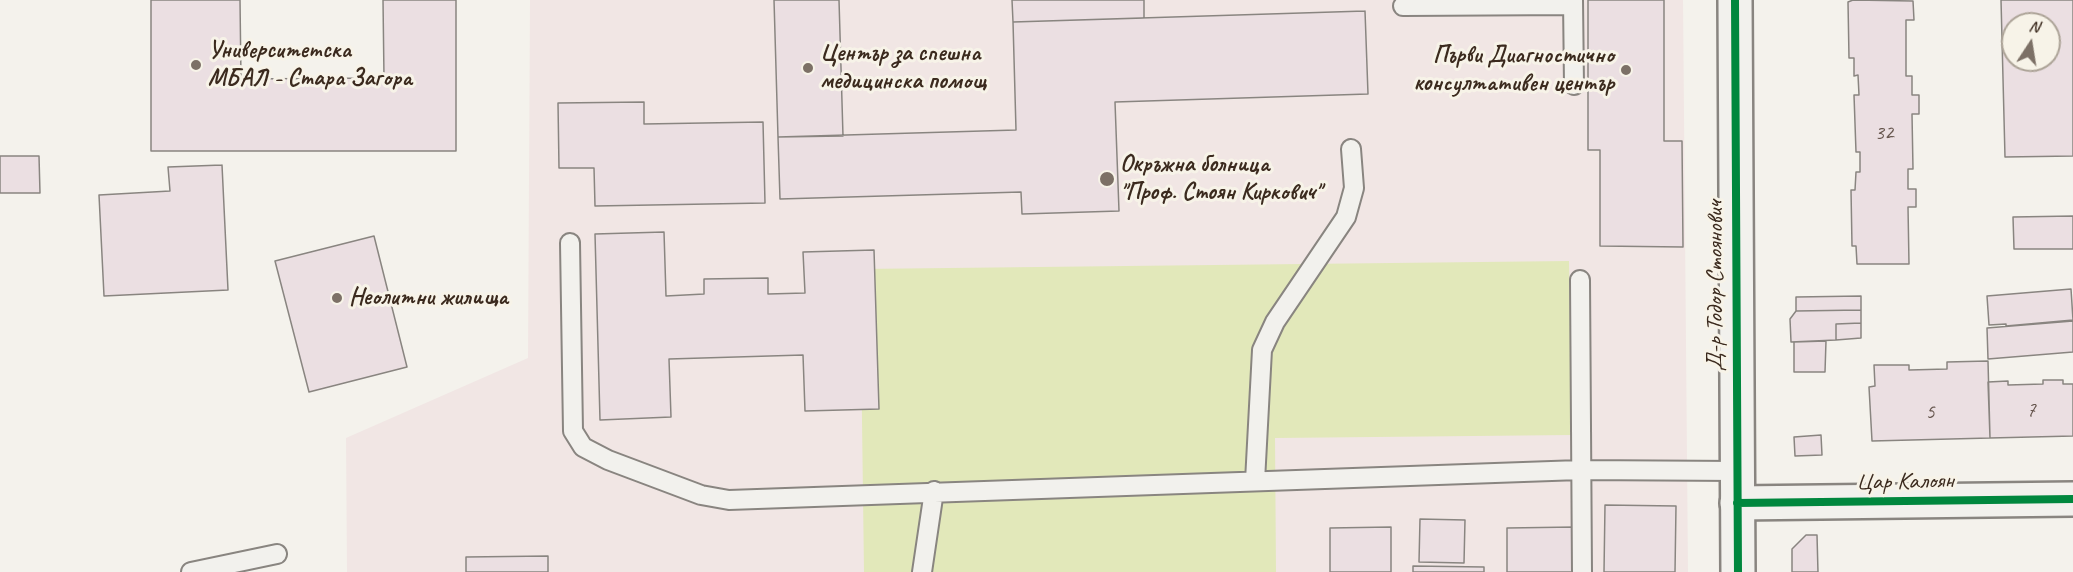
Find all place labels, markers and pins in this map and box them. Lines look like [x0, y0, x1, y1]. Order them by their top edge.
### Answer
place label: Университетска МБАЛ - Стара Загора [208, 37, 412, 93]
place label: Център за спешна медицинска помощ [820, 40, 986, 96]
place label: Първи Диагностично консултативен център [1413, 42, 1614, 98]
marker: Университетска МБАЛ - Стара Загора [189, 58, 203, 72]
marker: Център за спешна медицинска помощ [801, 61, 815, 75]
marker: Първи Диагностично консултативен център [1619, 63, 1633, 77]
place label: Окръжна болница "Проф. Стоян Киркович" [1120, 151, 1321, 207]
marker: Окръжна болница "Проф. Стоян Киркович" [1098, 170, 1116, 188]
place label: Неолитни жилища [349, 284, 508, 312]
marker: Неолитни жилища [330, 291, 344, 305]

